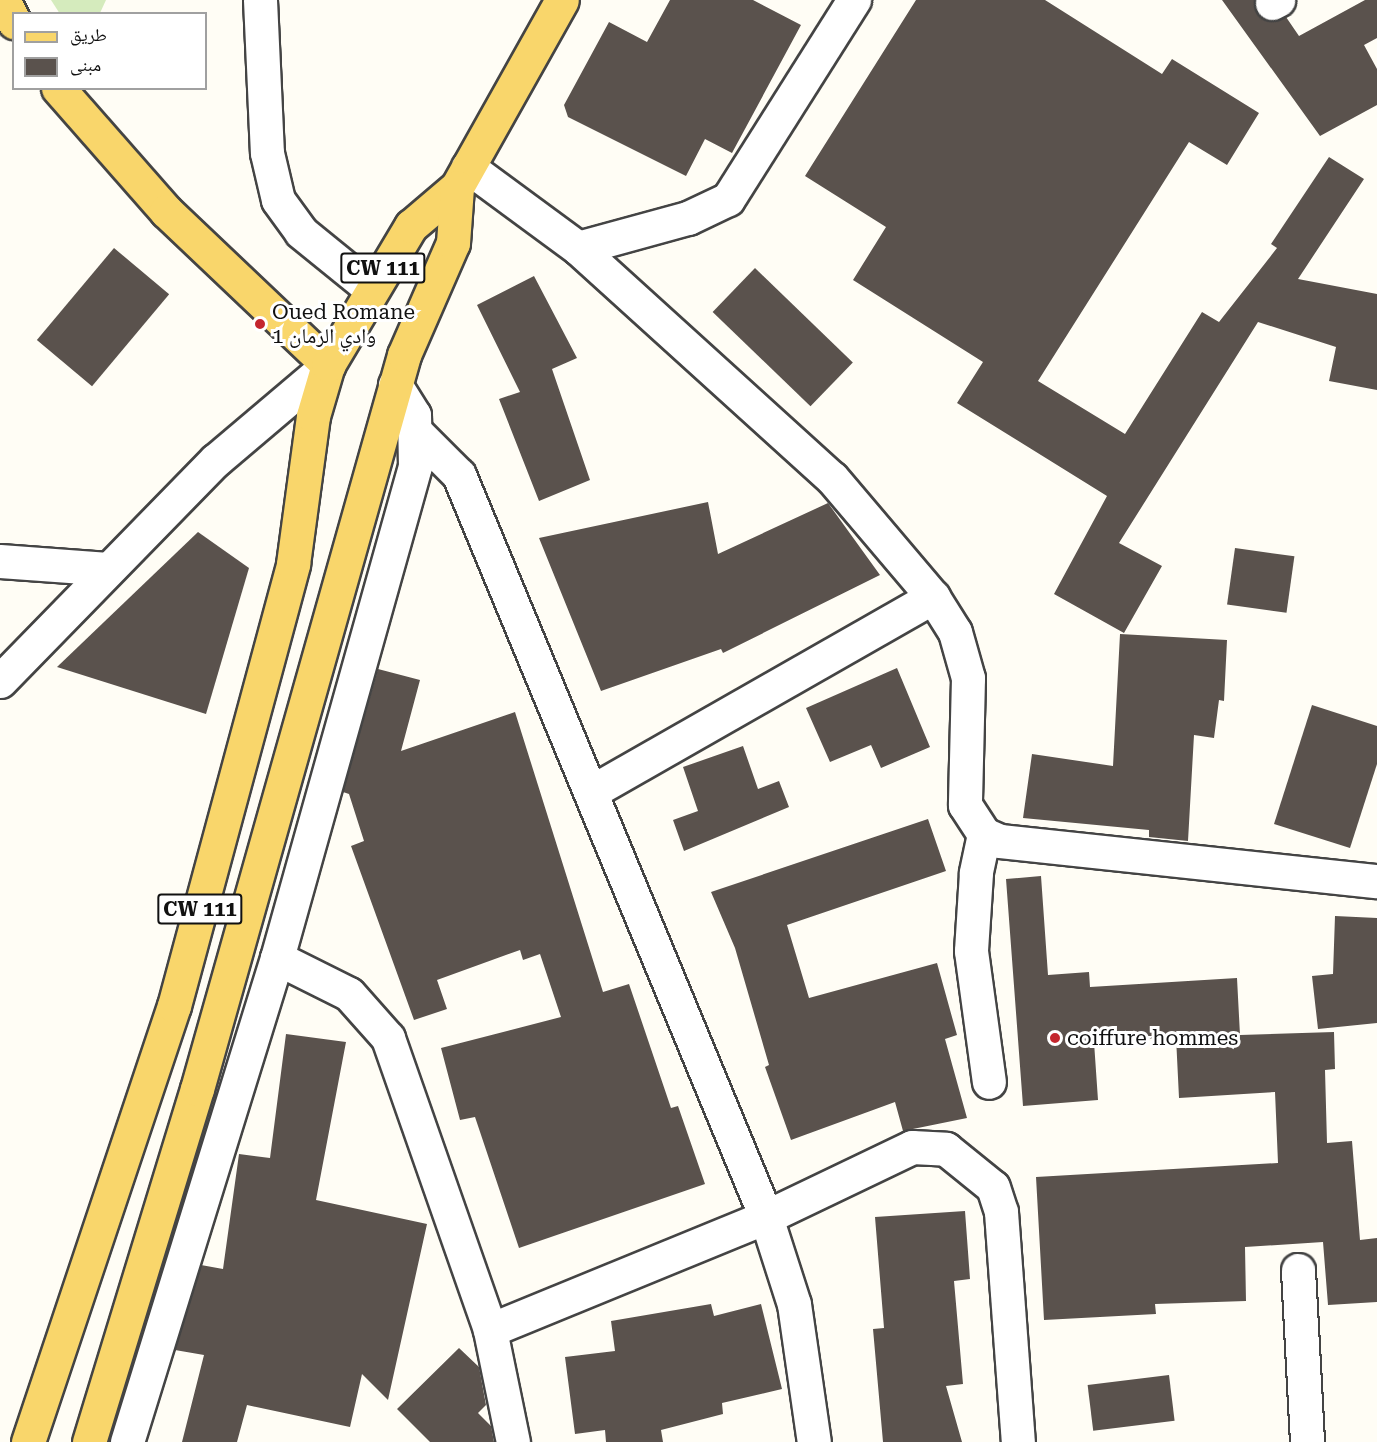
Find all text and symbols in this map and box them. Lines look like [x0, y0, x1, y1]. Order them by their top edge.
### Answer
legend [12, 12, 207, 90]
text: طريق [70, 24, 107, 45]
text: مبنى [70, 54, 101, 75]
road number: CW 111 [340, 251, 427, 285]
place label: Oued Romane 1 وادي الرمان [272, 299, 415, 349]
marker: Oued Romane 1 وادي الرمان [253, 317, 267, 331]
road number: CW 111 [156, 892, 244, 926]
place label: coiffure hommes [1067, 1025, 1238, 1051]
marker: coiffure hommes [1048, 1031, 1062, 1045]

